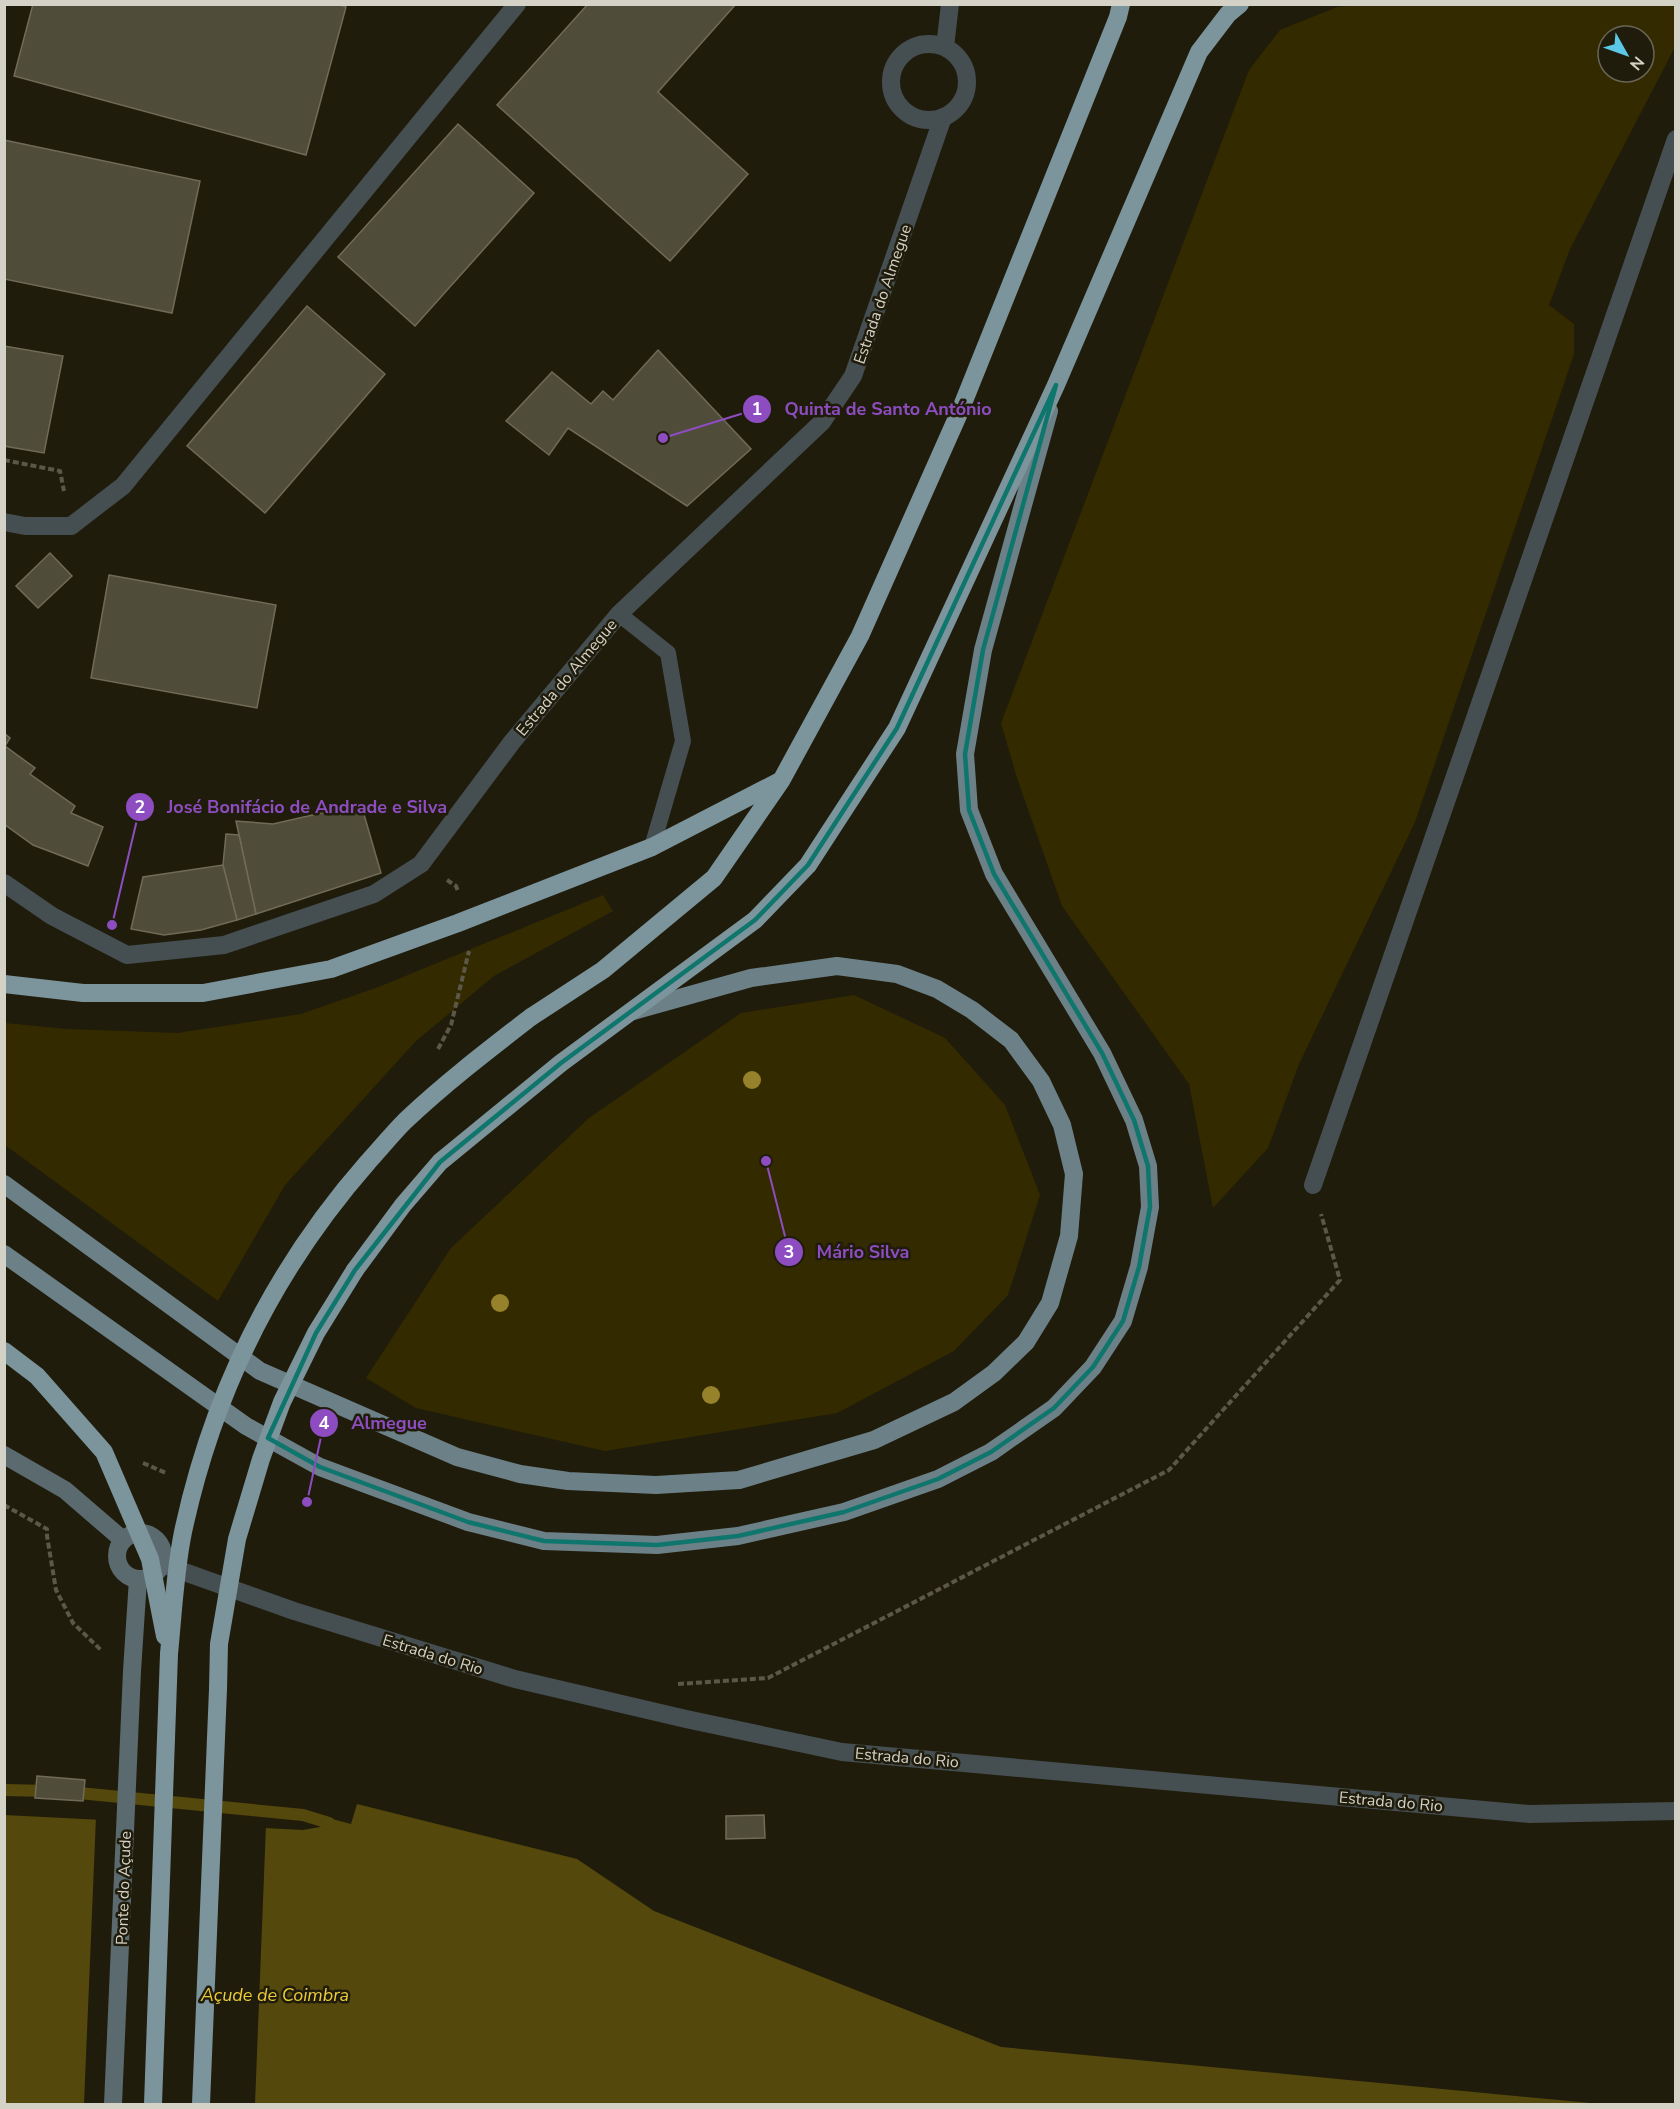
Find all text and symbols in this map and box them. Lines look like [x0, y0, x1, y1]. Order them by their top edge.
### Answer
north arrow [1596, 24, 1656, 84]
text: N [1624, 51, 1649, 75]
street label: Estrada do Almegue [849, 222, 917, 367]
callout: Quinta de Santo António [742, 391, 1003, 427]
text: 1 [752, 397, 762, 421]
text: Quinta de Santo António [784, 397, 992, 421]
street label: Estrada do Almegue [511, 615, 622, 741]
callout: José Bonifácio de Andrade e Silva [125, 789, 459, 825]
text: 2 [135, 795, 145, 819]
text: José Bonifácio de Andrade e Silva [166, 795, 447, 819]
callout: Mário Silva [774, 1234, 921, 1270]
text: 3 [784, 1240, 794, 1264]
text: Mário Silva [817, 1240, 909, 1264]
callout: Almegue [309, 1405, 439, 1441]
text: 4 [319, 1411, 330, 1435]
text: Almegue [351, 1411, 427, 1435]
street label: Estrada do Rio [380, 1629, 486, 1681]
street label: Estrada do Rio [854, 1743, 960, 1774]
street label: Estrada do Rio [1338, 1787, 1444, 1818]
street label: Ponte do Açude [111, 1831, 137, 1945]
water label: Açude de Coimbra [200, 1983, 349, 2007]

